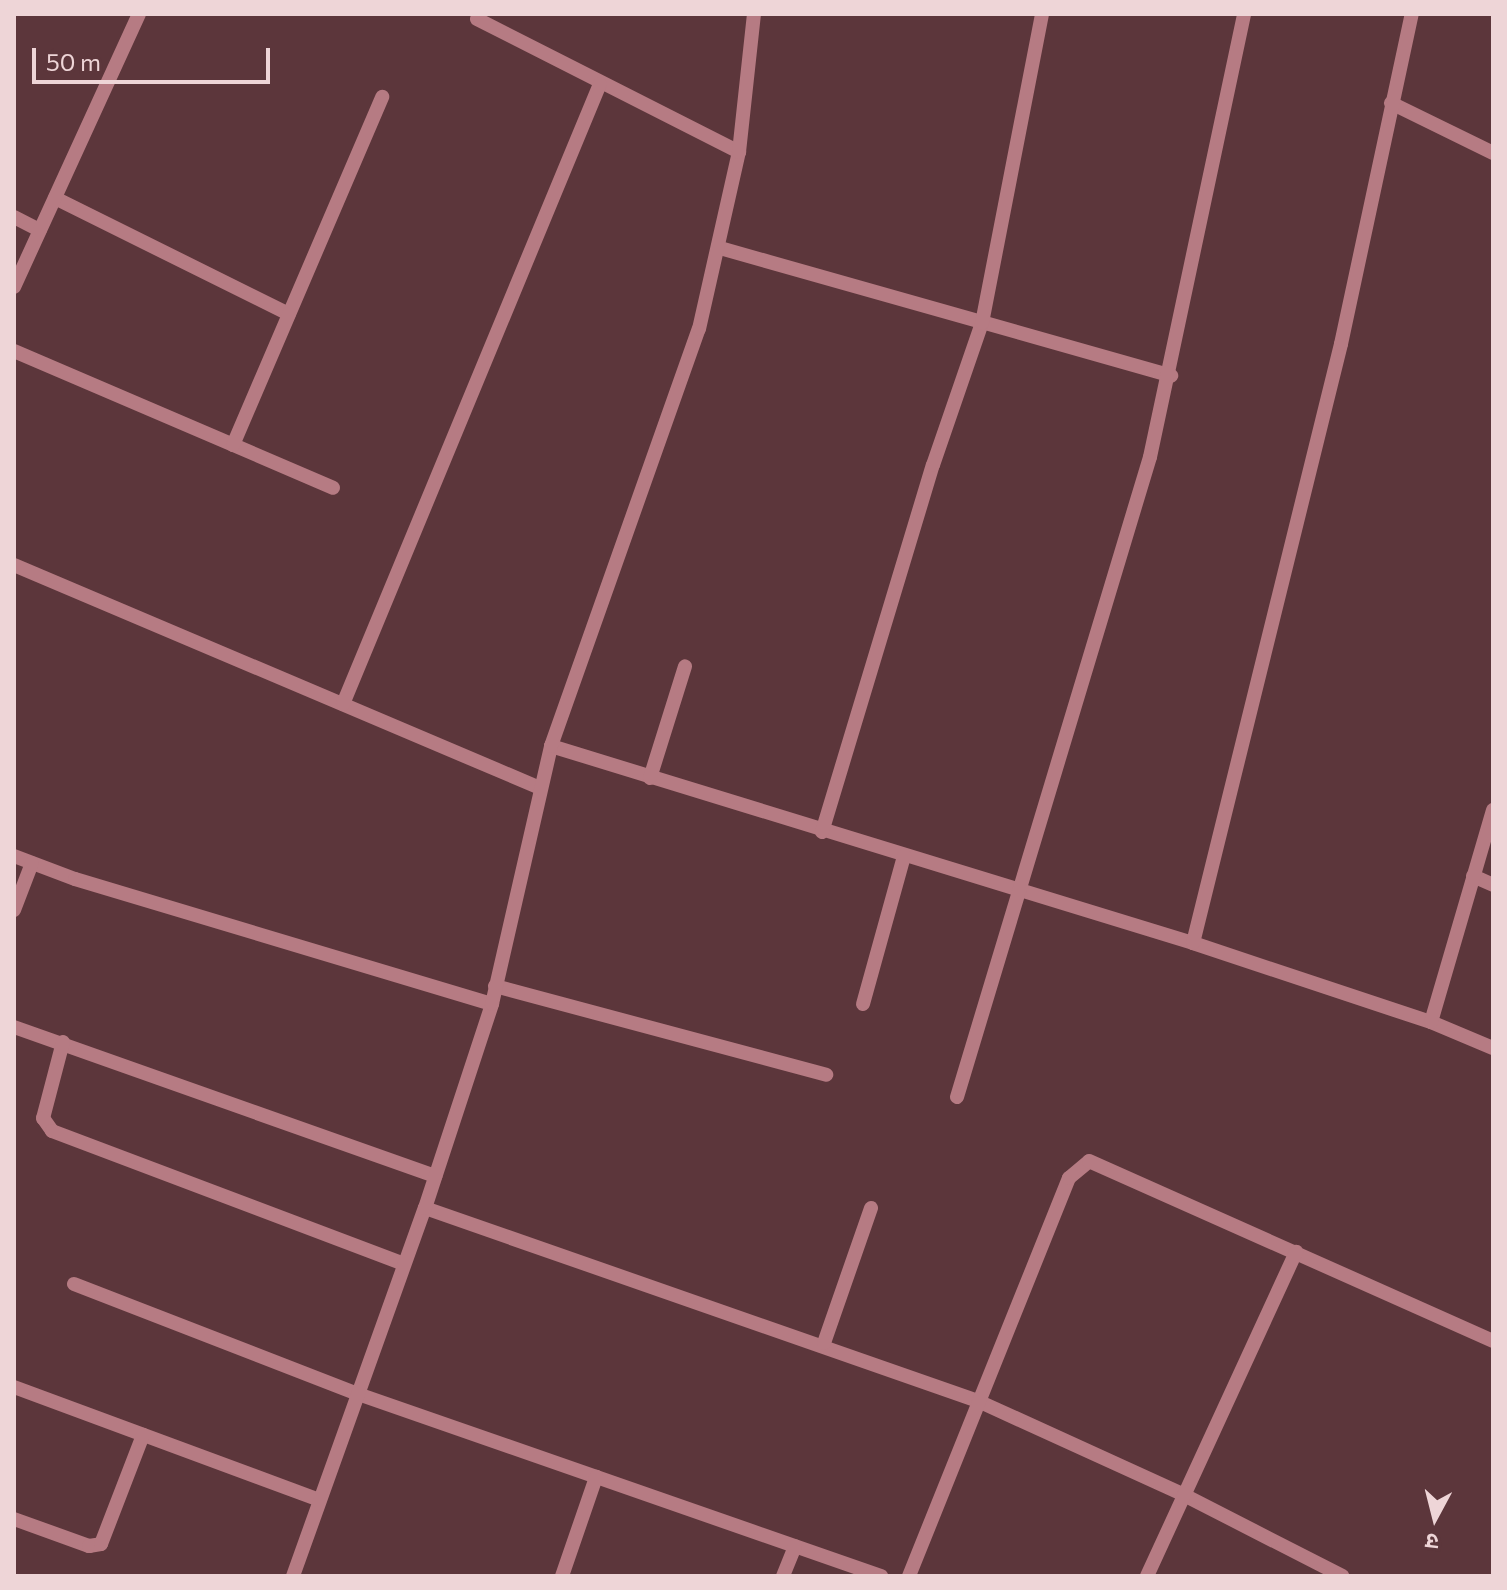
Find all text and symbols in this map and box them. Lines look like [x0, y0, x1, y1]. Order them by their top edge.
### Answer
scale bar [36, 32, 274, 82]
text: 50 m [46, 47, 101, 76]
north arrow [1395, 1478, 1475, 1558]
text: उ [1424, 1528, 1440, 1557]

